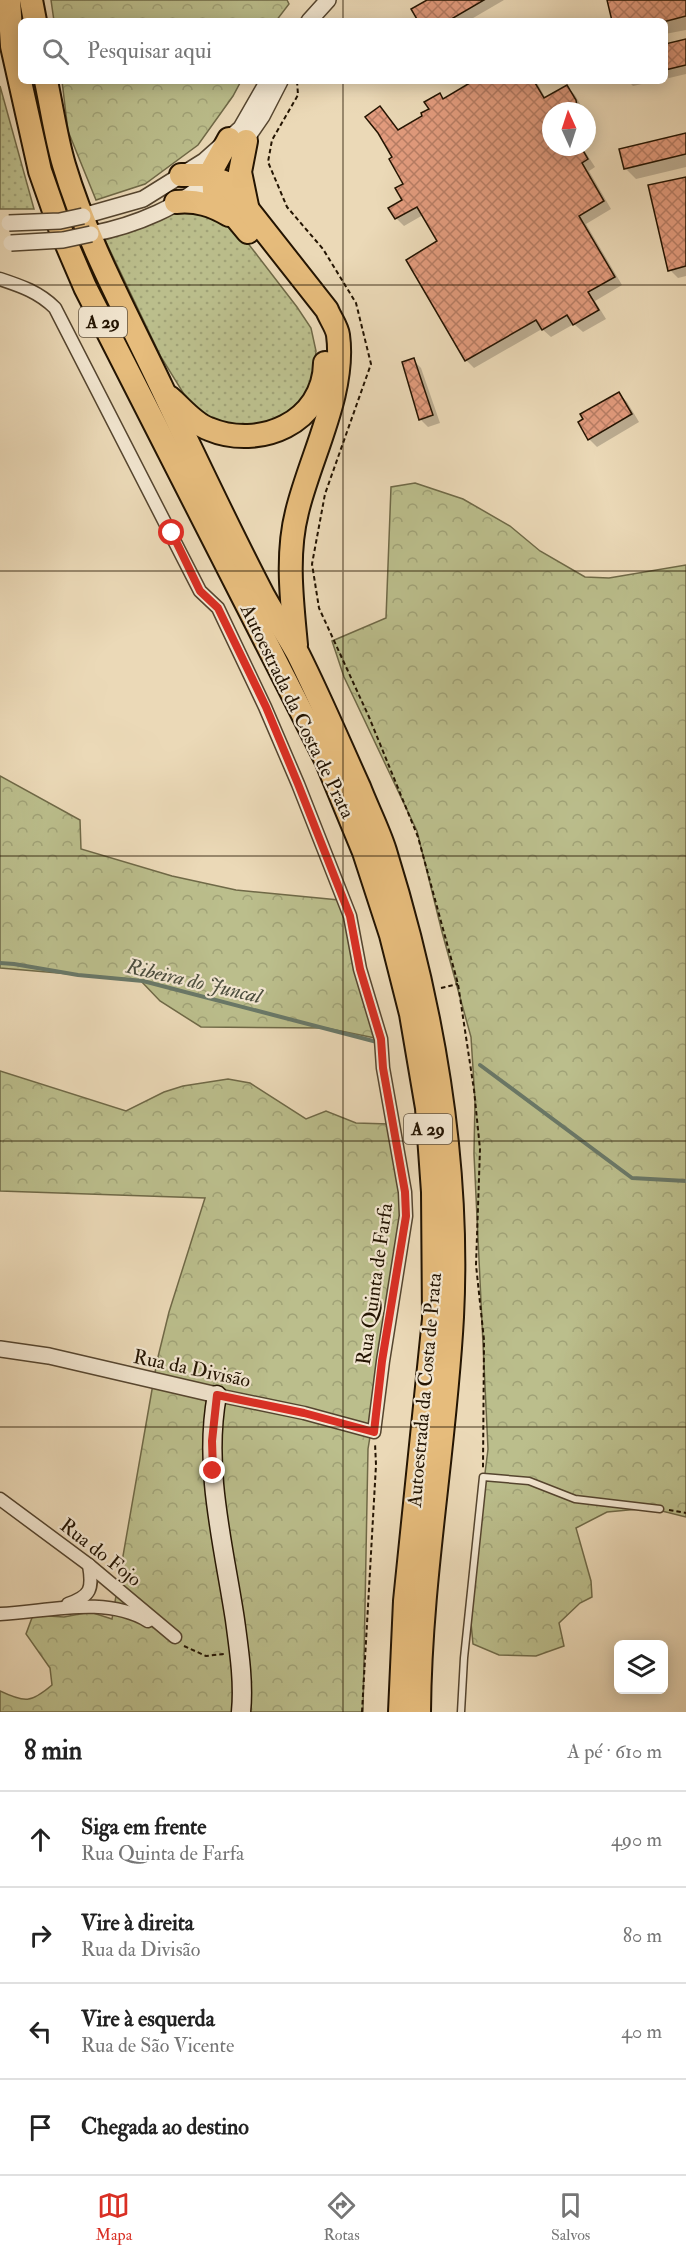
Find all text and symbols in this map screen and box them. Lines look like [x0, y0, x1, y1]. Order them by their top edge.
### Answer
search box [18, 18, 668, 84]
icon: search [39, 35, 72, 68]
text: Pesquisar aqui [87, 37, 212, 65]
north arrow [542, 102, 596, 156]
road number: A 29 [79, 307, 127, 337]
route start [158, 519, 184, 545]
street label: Autoestrada da Costa de Prata [234, 599, 361, 823]
water label: Ribeira do Juncal [123, 953, 266, 1011]
road number: A 29 [404, 1114, 452, 1144]
street label: Rua Quinta de Farfa [351, 1201, 398, 1367]
street label: Autoestrada da Costa de Prata [402, 1271, 447, 1509]
street label: Rua da Divisão [131, 1344, 253, 1393]
route end [199, 1457, 225, 1483]
street label: Rua do Fojo [55, 1513, 146, 1592]
map controls [614, 1640, 668, 1694]
button: layers [614, 1640, 668, 1694]
text: 8 min [24, 1735, 82, 1767]
text: A pé · 610 m [567, 1739, 662, 1764]
text: Siga em frente [81, 1813, 206, 1841]
icon: ahead [24, 1823, 57, 1856]
text: 490 m [611, 1827, 662, 1852]
text: Rua Quinta de Farfa [81, 1841, 244, 1866]
text: Vire à direita [81, 1909, 194, 1937]
icon: right [24, 1919, 57, 1952]
text: 80 m [623, 1923, 662, 1948]
text: Rua da Divisão [81, 1937, 200, 1962]
text: Vire à esquerda [81, 2005, 215, 2033]
icon: left [24, 2015, 57, 2048]
text: 40 m [621, 2019, 662, 2044]
text: Rua de São Vicente [81, 2033, 234, 2058]
icon: arrive [24, 2111, 57, 2144]
text: Chegada ao destino [81, 2113, 249, 2141]
tab: Mapa [96, 2189, 132, 2245]
tab: Rotas [323, 2189, 360, 2245]
tab: Salvos [551, 2189, 590, 2245]

